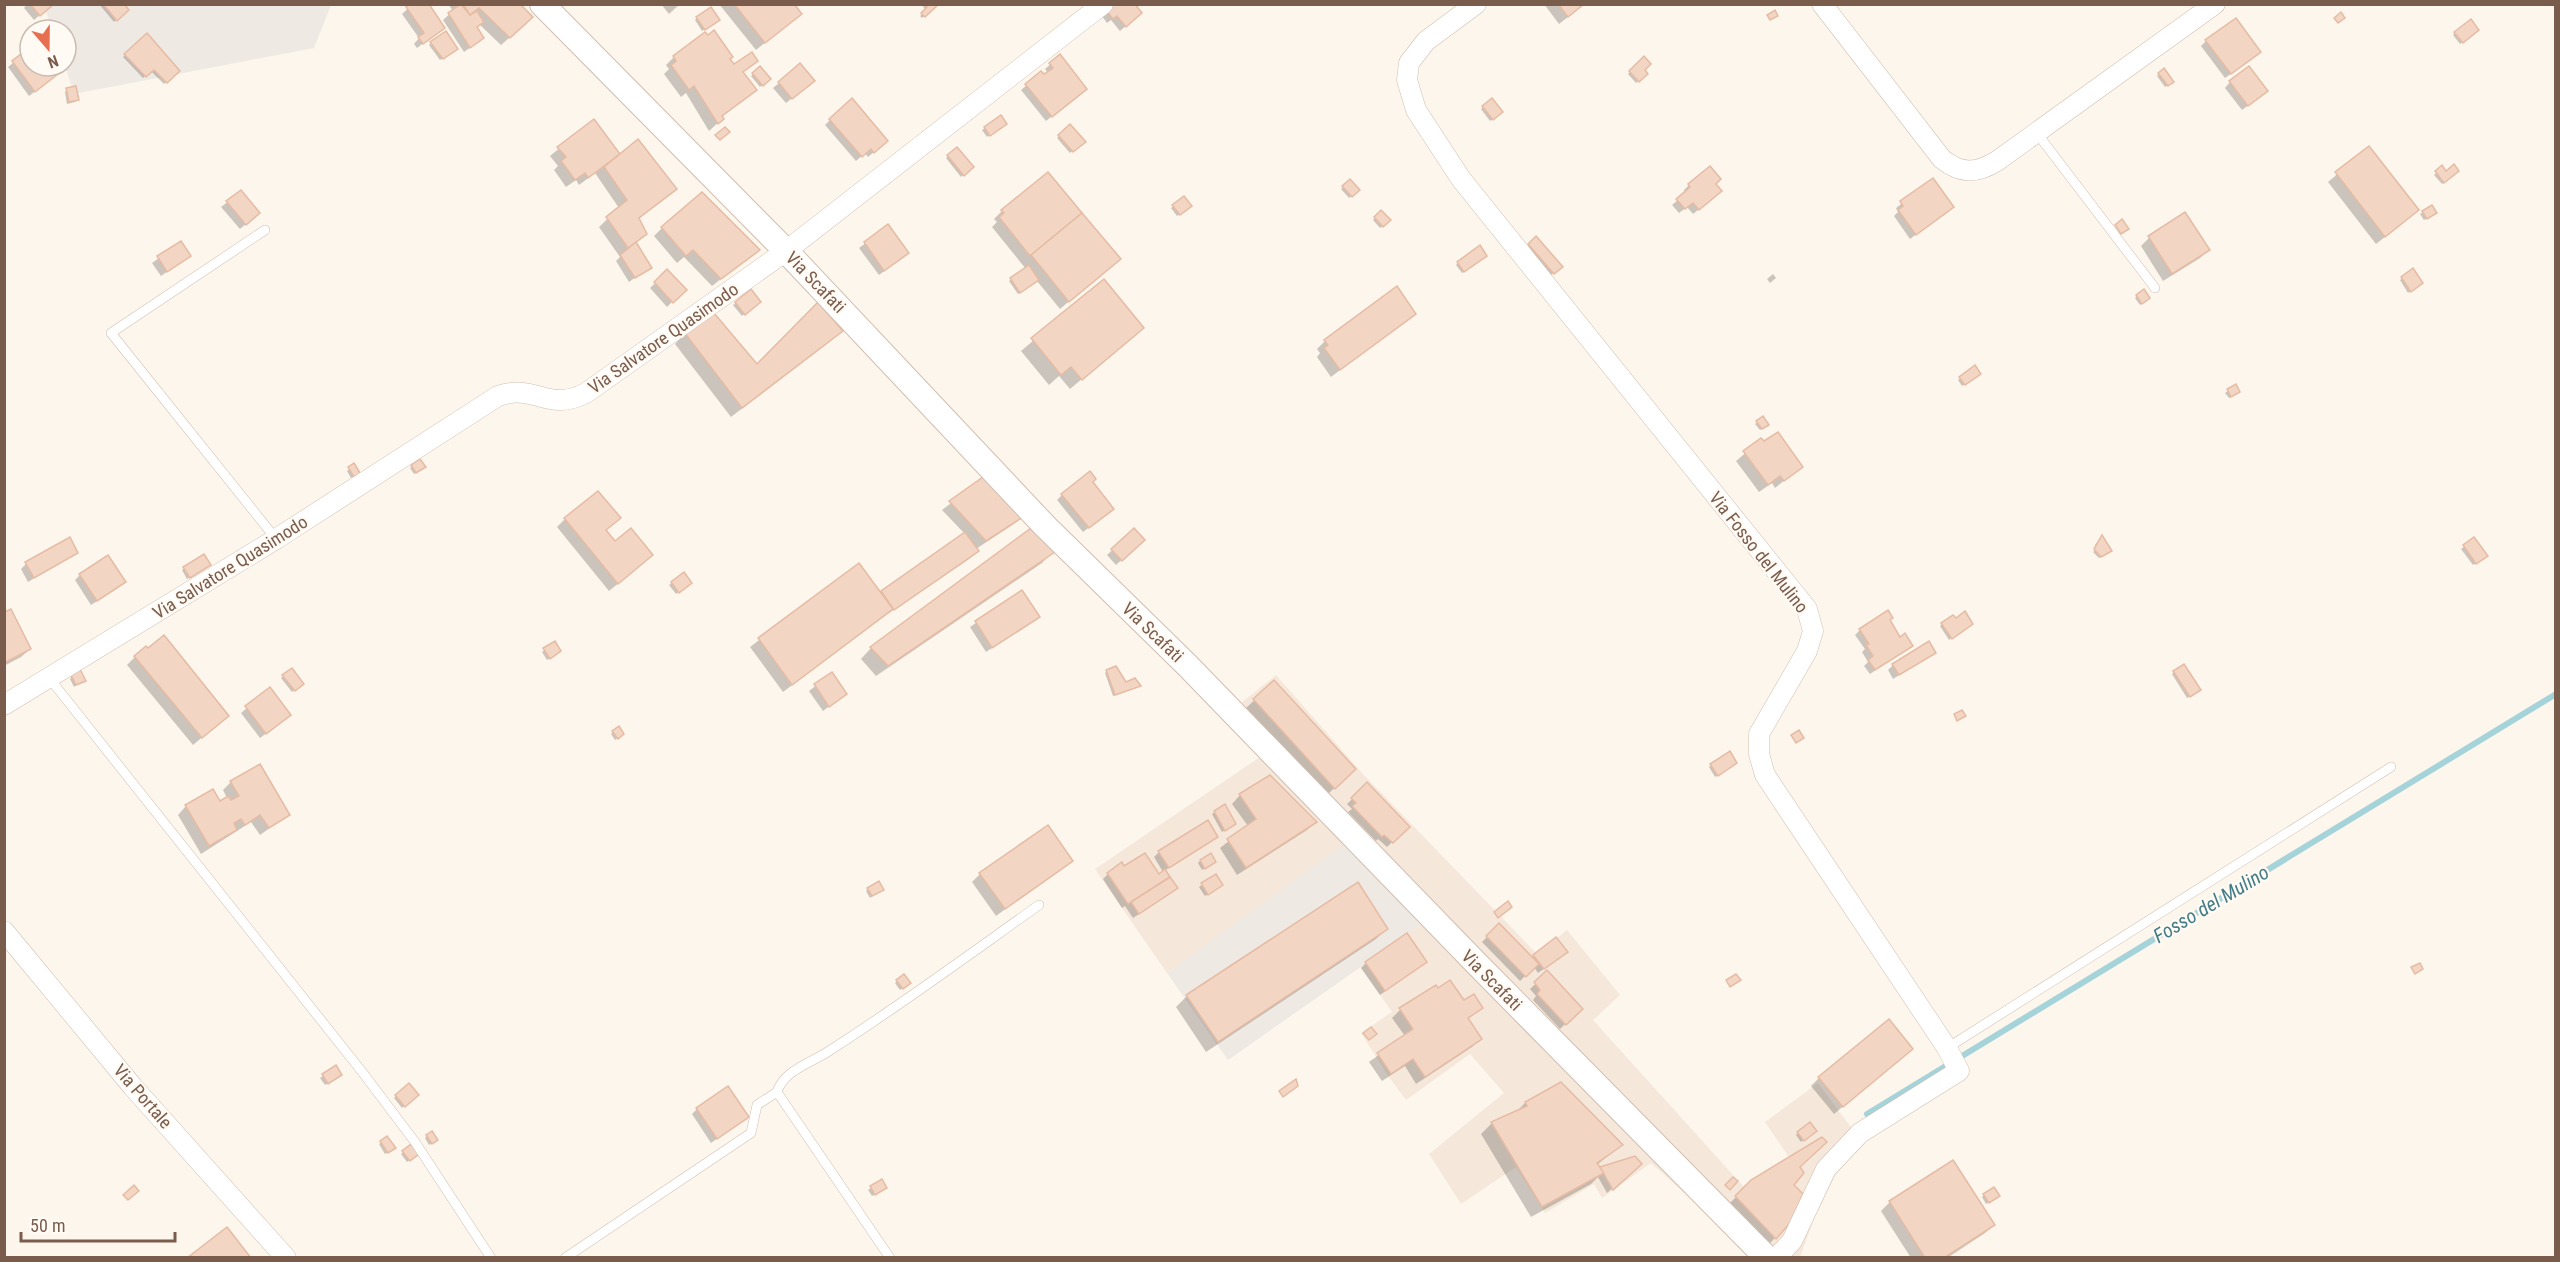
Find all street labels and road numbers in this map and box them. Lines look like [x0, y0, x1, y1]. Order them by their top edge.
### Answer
street label: Via Scafati [782, 247, 850, 317]
street label: Via Salvatore Quasimodo [584, 278, 742, 398]
street label: Via Fosso del Mulino [1705, 487, 1813, 617]
street label: Via Salvatore Quasimodo [149, 511, 311, 623]
street label: Via Scafati [1118, 598, 1188, 666]
street label: Via Scafati [1457, 945, 1527, 1015]
street label: Via Portale [109, 1060, 177, 1132]

